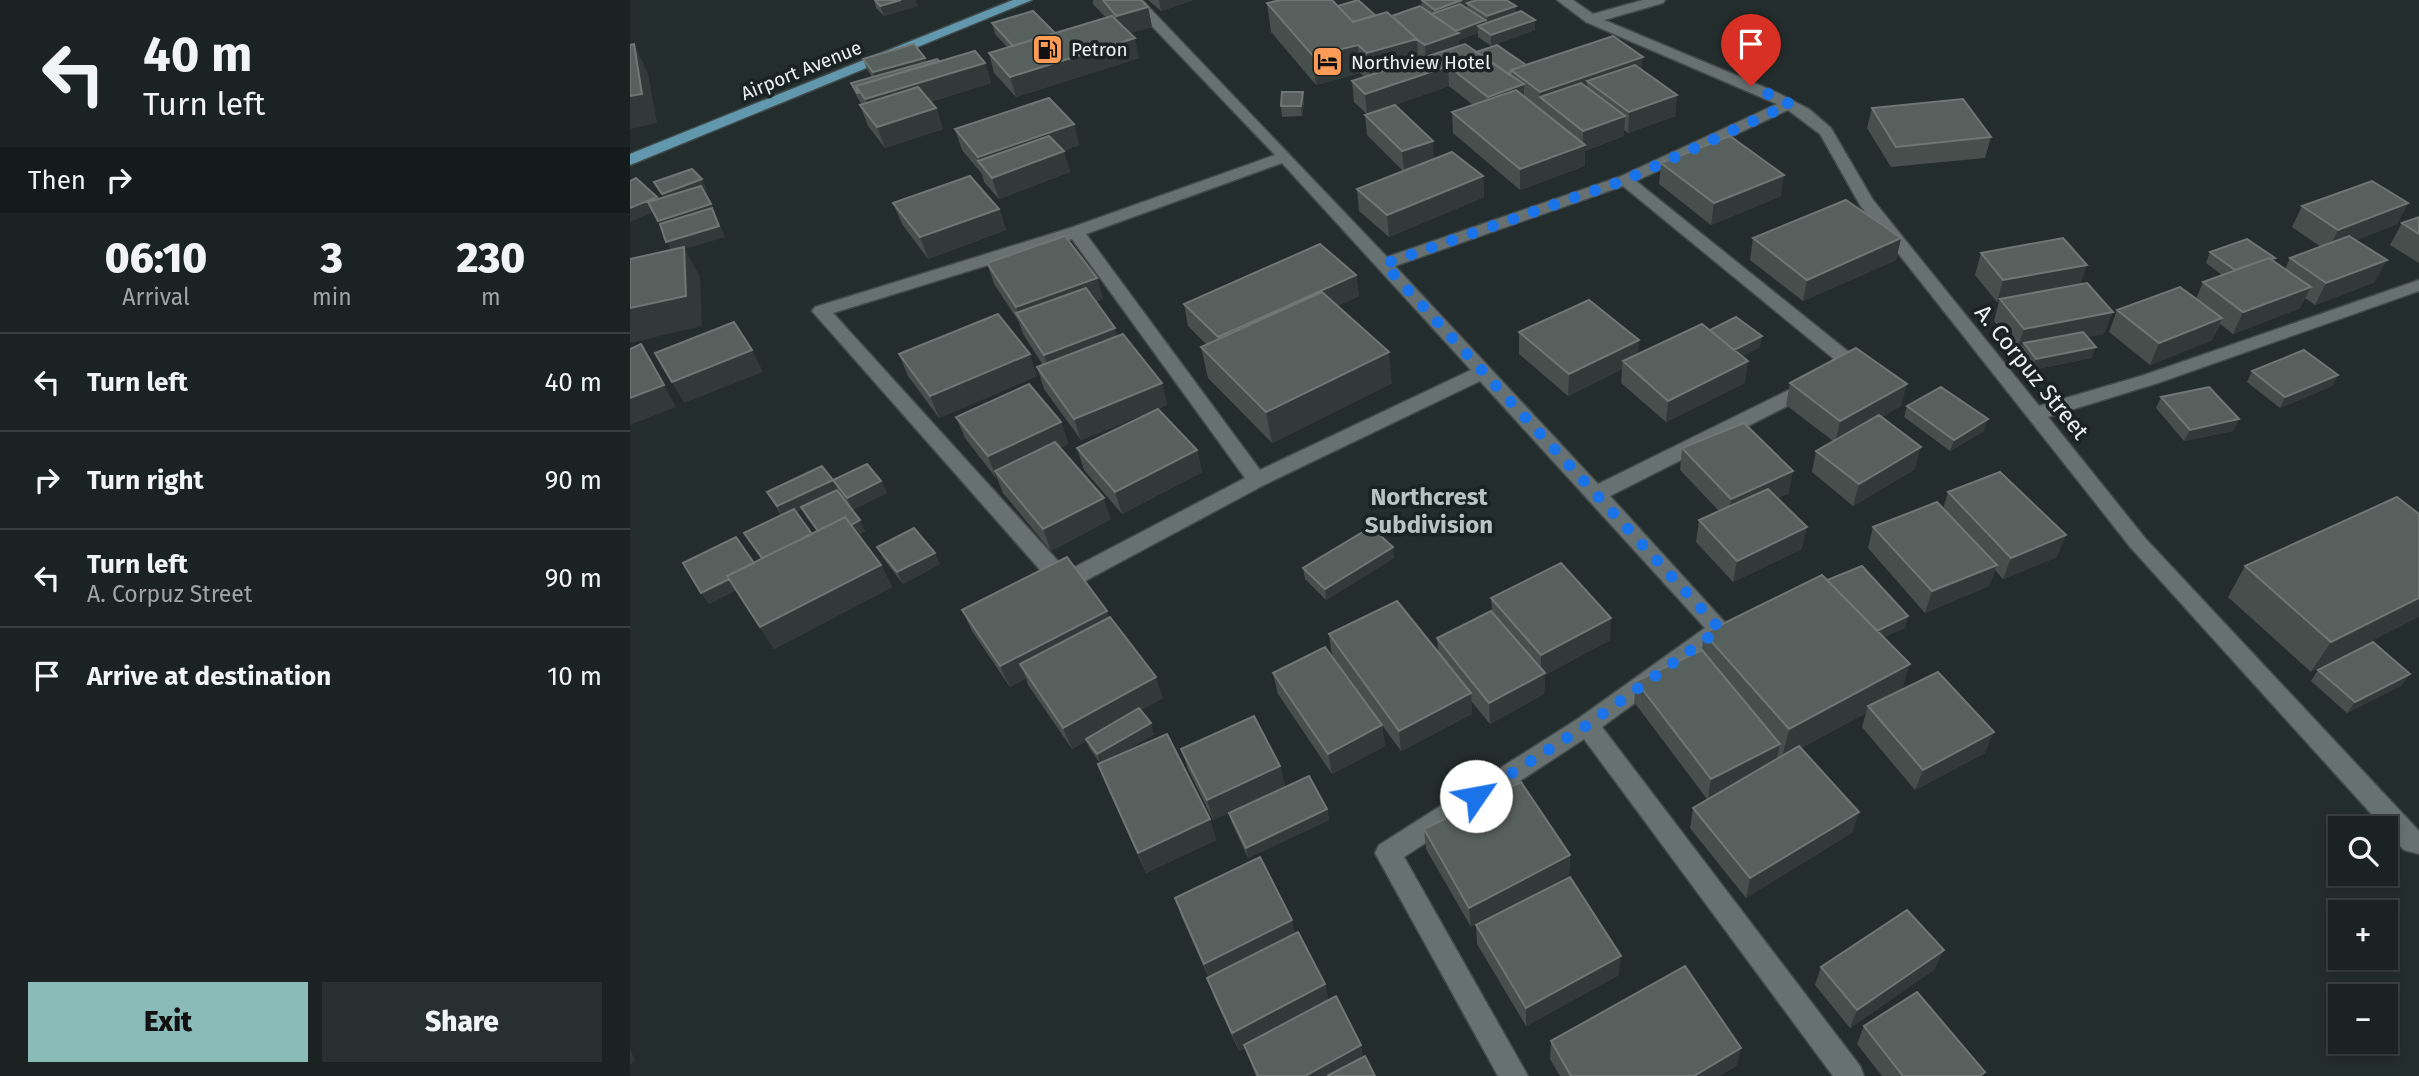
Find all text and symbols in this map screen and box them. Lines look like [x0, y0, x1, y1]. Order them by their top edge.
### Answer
pin [1721, 14, 1781, 86]
text: 40 m [143, 25, 252, 84]
icon: arrive [1732, 25, 1770, 63]
icon: left [28, 28, 119, 119]
fuel station icon: Petron [1031, 32, 1065, 66]
street label: Airport Avenue [737, 36, 865, 105]
place label: Petron [1071, 38, 1128, 61]
hotel icon: Northview Hotel [1311, 45, 1345, 79]
place label: Northview Hotel [1351, 51, 1491, 74]
text: Turn left [143, 85, 265, 123]
icon: right [100, 161, 138, 199]
text: Then [28, 165, 86, 196]
text: 06:10 [105, 233, 207, 283]
text: 3 [321, 233, 343, 283]
text: 230 [456, 233, 525, 283]
text: Arrival [122, 283, 190, 311]
text: min [312, 283, 352, 311]
text: m [481, 283, 501, 311]
street label: A. Corpuz Street [1969, 299, 2095, 446]
icon: left [28, 363, 66, 401]
text: Turn left [87, 367, 188, 398]
text: 40 m [544, 367, 602, 398]
icon: right [28, 461, 66, 499]
text: Turn right [87, 465, 204, 496]
text: 90 m [545, 465, 602, 496]
district label: Northcrest Subdivision [1365, 483, 1493, 539]
text: Turn left [87, 549, 188, 580]
icon: left [28, 559, 66, 597]
text: 90 m [545, 563, 602, 594]
text: A. Corpuz Street [87, 580, 252, 608]
icon: arrive [28, 657, 66, 695]
text: Arrive at destination [87, 661, 331, 692]
text: 10 m [547, 661, 602, 692]
position arrow [1439, 759, 1513, 833]
map controls [2328, 816, 2398, 1054]
button: search [2328, 816, 2398, 886]
button: + [2328, 900, 2398, 970]
button: Exit [28, 982, 308, 1062]
button: Share [322, 982, 602, 1062]
button: − [2328, 984, 2398, 1054]

